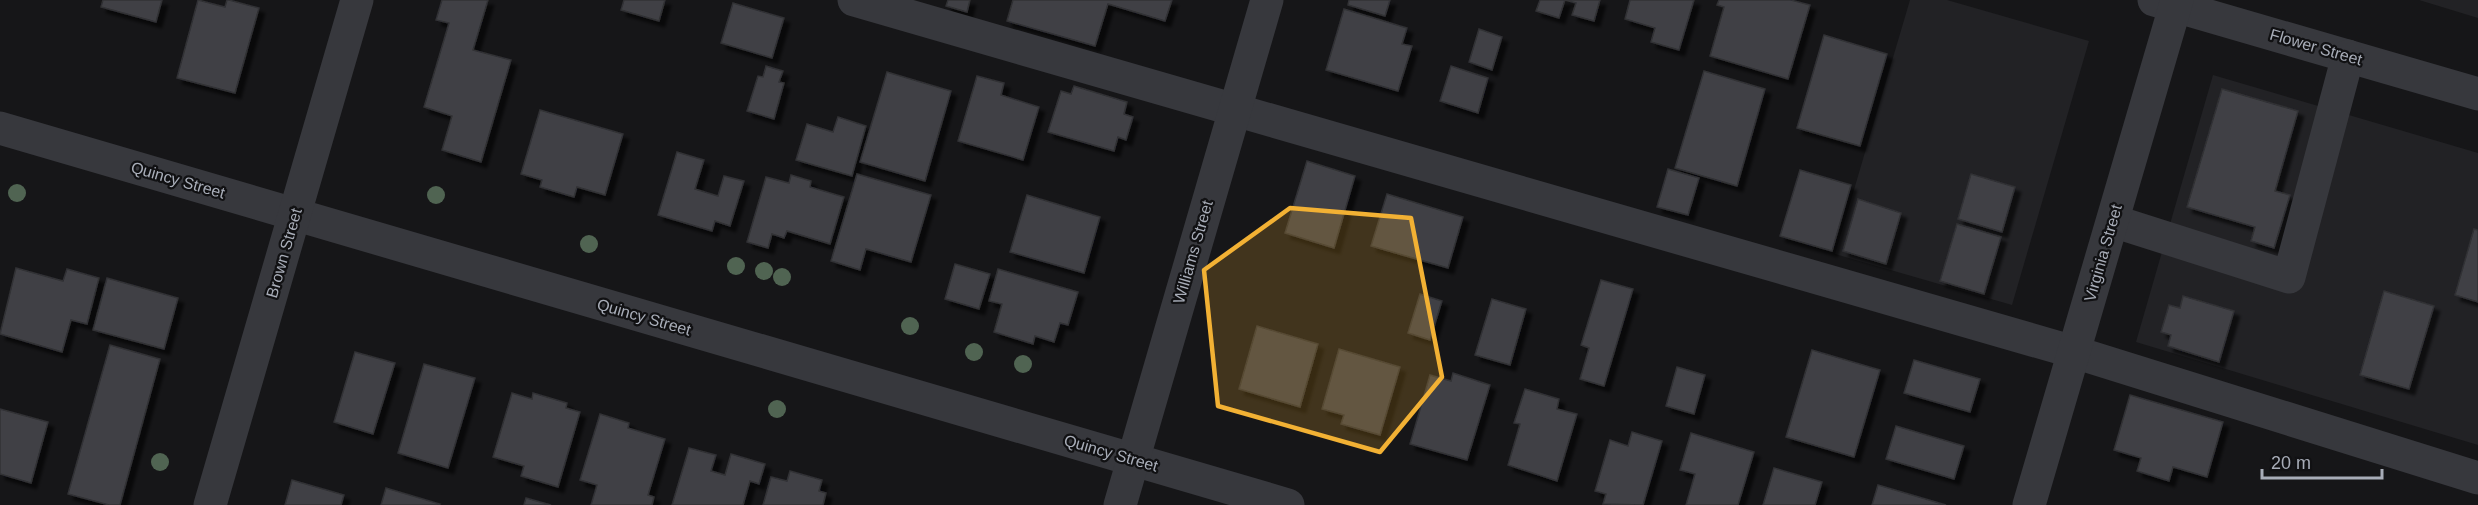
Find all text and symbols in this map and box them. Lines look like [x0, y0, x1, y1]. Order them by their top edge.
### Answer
street label: Flower Street [2268, 26, 2365, 68]
street label: Quincy Street [129, 158, 227, 202]
street label: Williams Street [1170, 198, 1216, 306]
street label: Virginia Street [2081, 202, 2125, 304]
street label: Brown Street [263, 206, 305, 300]
street label: Quincy Street [595, 295, 693, 339]
street label: Quincy Street [1062, 431, 1160, 475]
scale bar [2262, 442, 2382, 480]
text: 20 m [2271, 453, 2311, 473]

